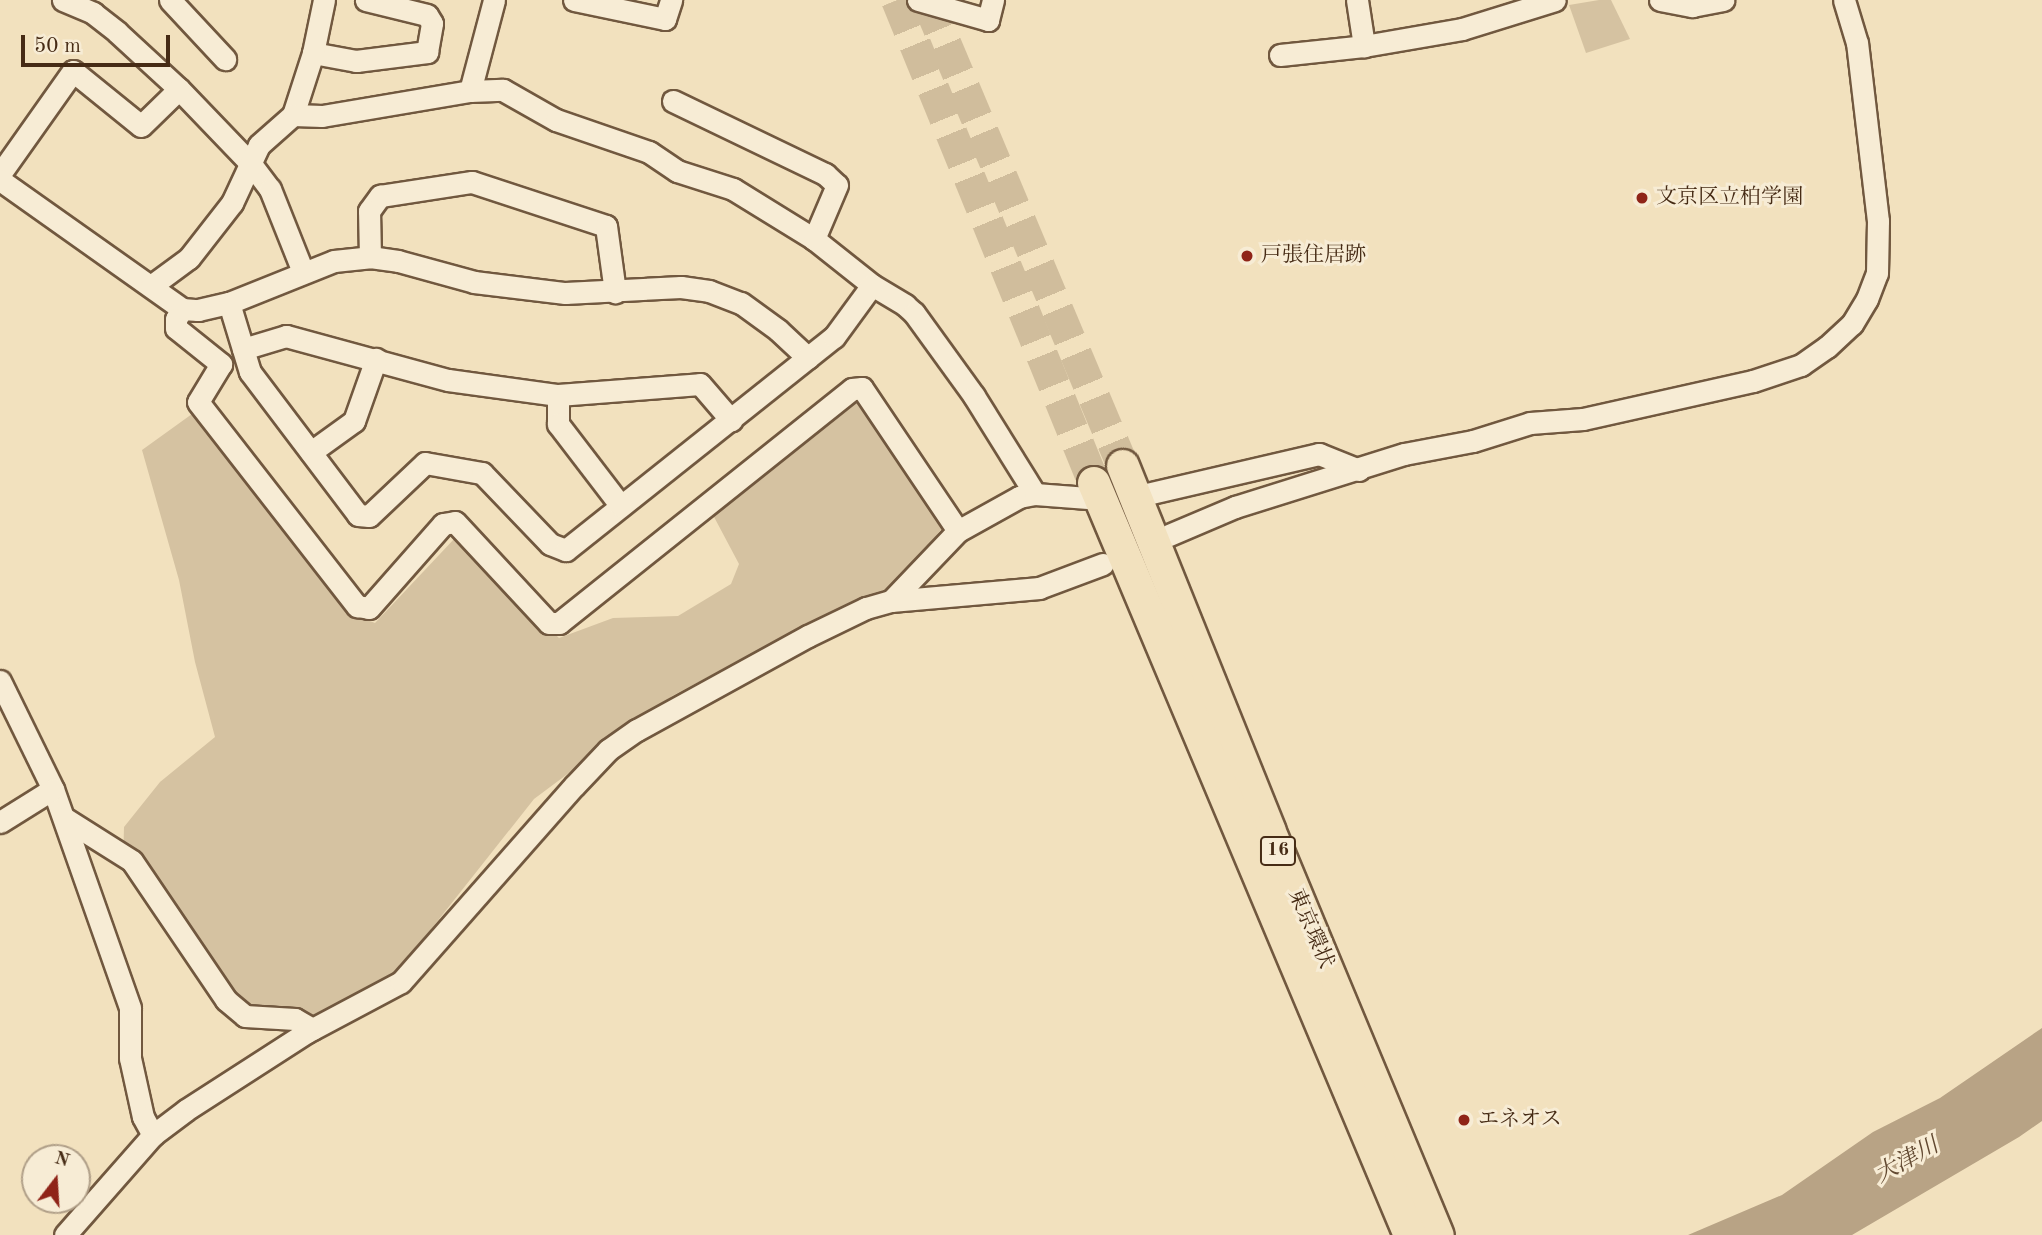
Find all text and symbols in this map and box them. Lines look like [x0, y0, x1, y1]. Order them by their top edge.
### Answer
scale bar [24, 21, 173, 65]
text: 50 m [34, 36, 81, 57]
place label: 文京区立柏学園 [1656, 185, 1803, 211]
marker: 文京区立柏学園 [1634, 190, 1650, 206]
place label: 戸張住居跡 [1261, 243, 1366, 269]
marker: 戸張住居跡 [1239, 248, 1255, 264]
road number: 16 [1259, 836, 1297, 866]
street label: 東京環状 [1282, 885, 1338, 973]
place label: エネオス [1478, 1107, 1562, 1133]
marker: エネオス [1456, 1112, 1472, 1128]
water label: 大津川 [1870, 1132, 1944, 1190]
north arrow [21, 1144, 91, 1214]
text: N [52, 1149, 71, 1172]

